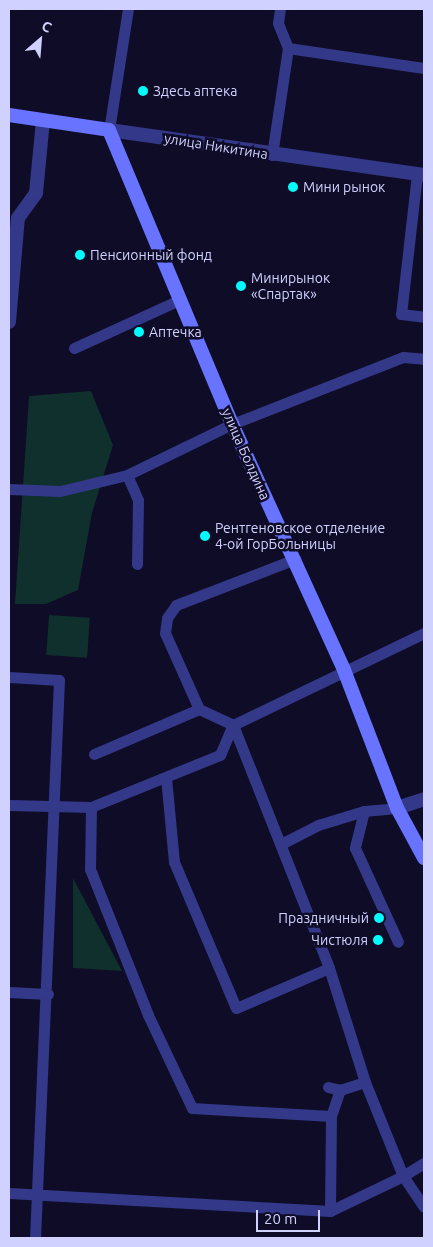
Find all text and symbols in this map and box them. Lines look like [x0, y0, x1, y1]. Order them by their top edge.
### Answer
north arrow [15, 15, 65, 65]
text: С [39, 17, 54, 36]
place label: Здесь аптека [153, 83, 237, 99]
marker: Здесь аптека [137, 85, 149, 97]
street label: улица Никитина [163, 129, 269, 163]
place label: Мини рынок [303, 179, 385, 195]
marker: Мини рынок [287, 181, 299, 193]
place label: Пенсионный фонд [90, 247, 212, 263]
marker: Пенсионный фонд [74, 249, 86, 261]
place label: Минирынок «Спартак» [251, 270, 330, 302]
marker: Минирынок «Спартак» [235, 280, 247, 292]
place label: Аптечка [149, 324, 202, 340]
marker: Аптечка [133, 326, 145, 338]
street label: улица Болдина [218, 406, 274, 502]
place label: Рентгеновское отделение 4-ой ГорБольницы [215, 520, 385, 552]
marker: Рентгеновское отделение 4-ой ГорБольницы [199, 530, 211, 542]
place label: Праздничный [278, 910, 369, 926]
marker: Праздничный [373, 912, 385, 924]
place label: Чистюля [311, 932, 368, 948]
marker: Чистюля [372, 934, 384, 946]
scale bar [258, 1200, 322, 1232]
text: 20 m [264, 1210, 297, 1227]

